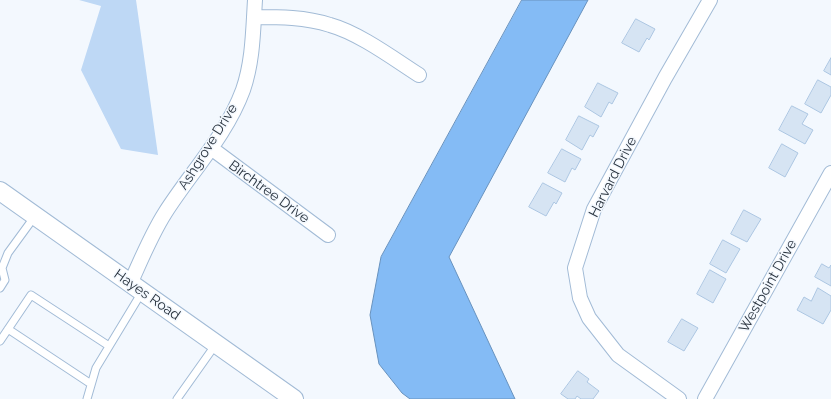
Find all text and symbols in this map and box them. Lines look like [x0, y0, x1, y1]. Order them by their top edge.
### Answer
street label: Ashgrove Drive [175, 101, 241, 193]
street label: Harvard Drive [586, 134, 640, 220]
street label: Birchtree Drive [225, 157, 313, 227]
street label: Westpoint Drive [736, 237, 800, 335]
street label: Hayes Road [111, 266, 183, 324]

